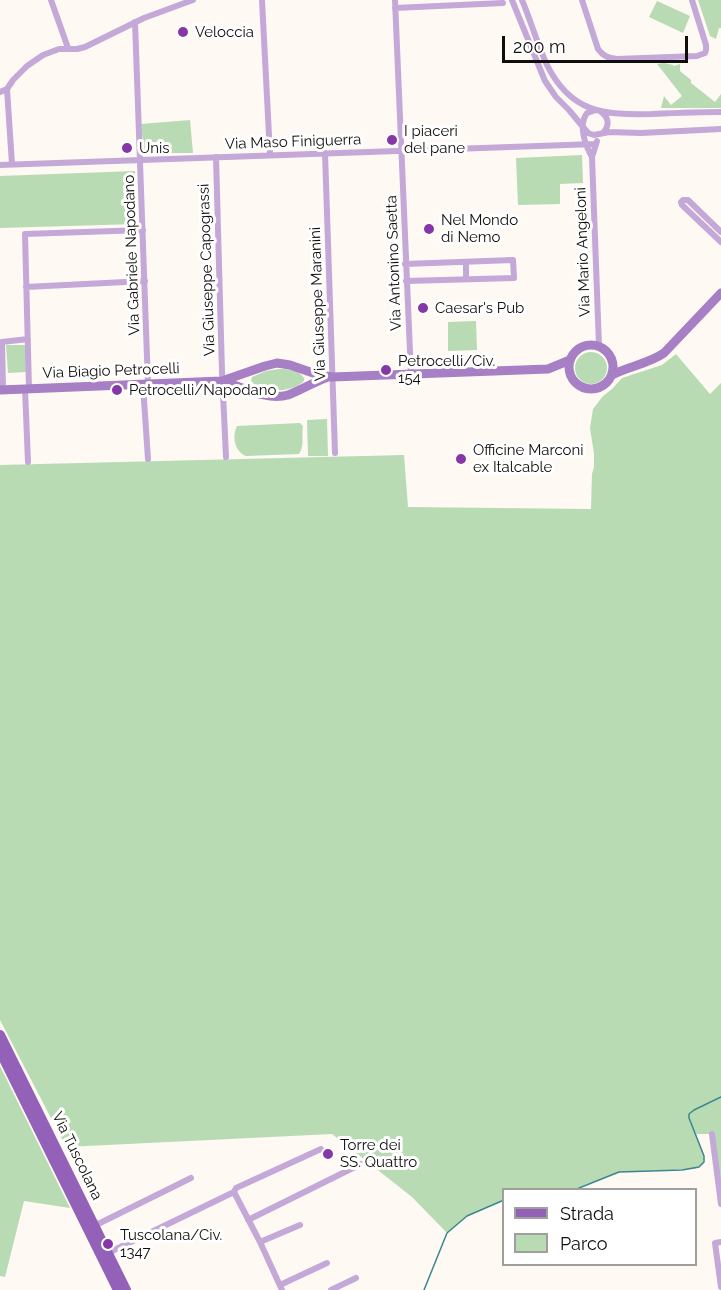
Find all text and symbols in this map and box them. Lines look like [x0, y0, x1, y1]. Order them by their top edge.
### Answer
place label: Veloccia [195, 23, 254, 41]
scale bar [505, 24, 691, 62]
marker: Veloccia [176, 25, 190, 39]
text: 200 m [513, 36, 566, 57]
place label: I piaceri del pane [404, 122, 465, 157]
street label: Via Maso Finiguerra [224, 131, 362, 153]
marker: I piaceri del pane [385, 133, 399, 147]
place label: Unis [139, 139, 170, 157]
marker: Unis [120, 141, 134, 155]
street label: Via Gabriele Napodano [120, 174, 144, 336]
street label: Via Giuseppe Capograssi [195, 183, 219, 357]
street label: Via Mario Angeloni [572, 187, 594, 317]
street label: Via Antonino Saetta [383, 195, 405, 331]
place label: Nel Mondo di Nemo [441, 211, 518, 246]
marker: Nel Mondo di Nemo [422, 222, 436, 236]
street label: Via Giuseppe Maranini [306, 227, 330, 381]
place label: Caesar's Pub [435, 299, 524, 317]
marker: Caesar's Pub [416, 301, 430, 315]
place label: Petrocelli/Civ. 154 [398, 352, 495, 387]
street label: Via Biagio Petrocelli [42, 360, 180, 382]
marker: Petrocelli/Civ. 154 [379, 363, 393, 377]
place label: Petrocelli/Napodano [129, 381, 276, 399]
marker: Petrocelli/Napodano [110, 383, 124, 397]
place label: Officine Marconi ex Italcable [473, 441, 584, 476]
marker: Officine Marconi ex Italcable [454, 452, 468, 466]
street label: Via Tuscolana [48, 1109, 106, 1203]
place label: Torre dei SS. Quattro [340, 1136, 417, 1171]
marker: Torre dei SS. Quattro [321, 1147, 335, 1161]
legend [502, 1188, 697, 1266]
text: Strada [560, 1203, 614, 1224]
place label: Tuscolana/Civ. 1347 [120, 1226, 222, 1261]
text: Parco [560, 1233, 607, 1254]
marker: Tuscolana/Civ. 1347 [101, 1237, 115, 1251]

